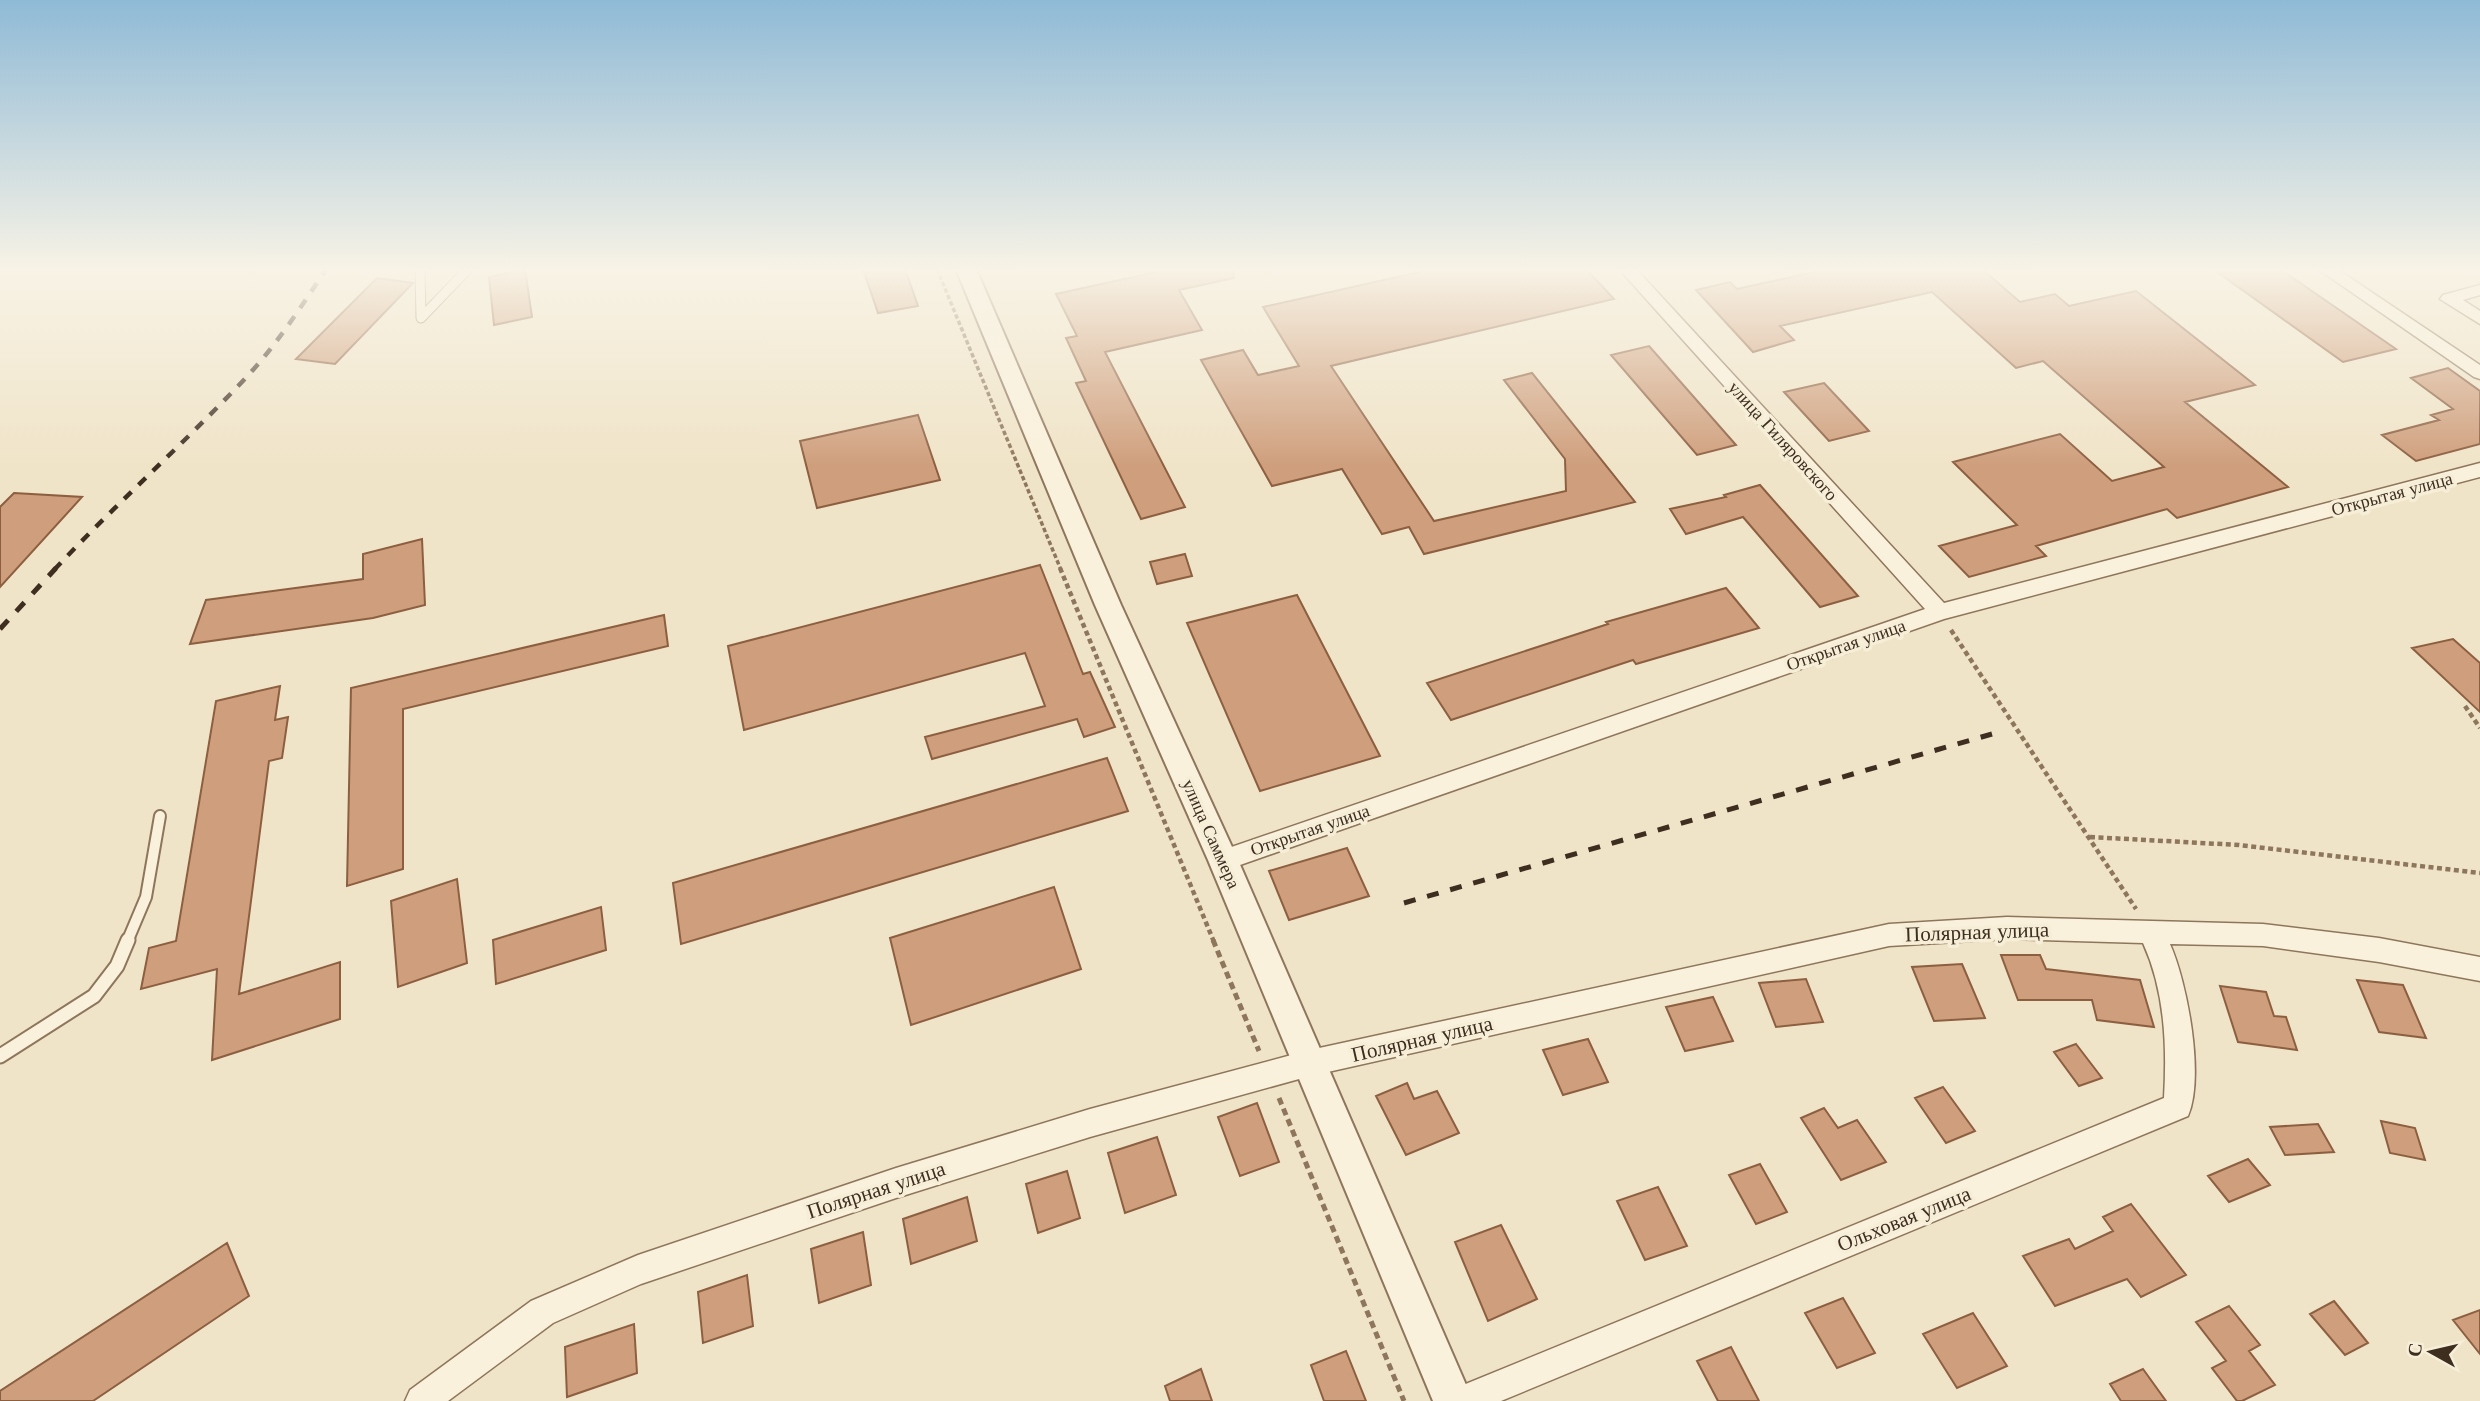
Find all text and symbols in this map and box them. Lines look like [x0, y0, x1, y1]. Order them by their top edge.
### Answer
street label: улица Гиляровского [1724, 377, 1842, 505]
street label: Открытая улица [2329, 467, 2455, 521]
street label: Открытая улица [1783, 614, 1909, 676]
street label: улица Саммера [1177, 776, 1245, 892]
street label: Открытая улица [1247, 799, 1373, 861]
street label: Полярная улица [1905, 916, 2050, 948]
street label: Полярная улица [1349, 1010, 1496, 1068]
street label: Полярная улица [803, 1155, 949, 1225]
street label: Ольховая улица [1833, 1180, 1975, 1258]
north arrow [2396, 1317, 2466, 1387]
text: С [2402, 1341, 2427, 1358]

